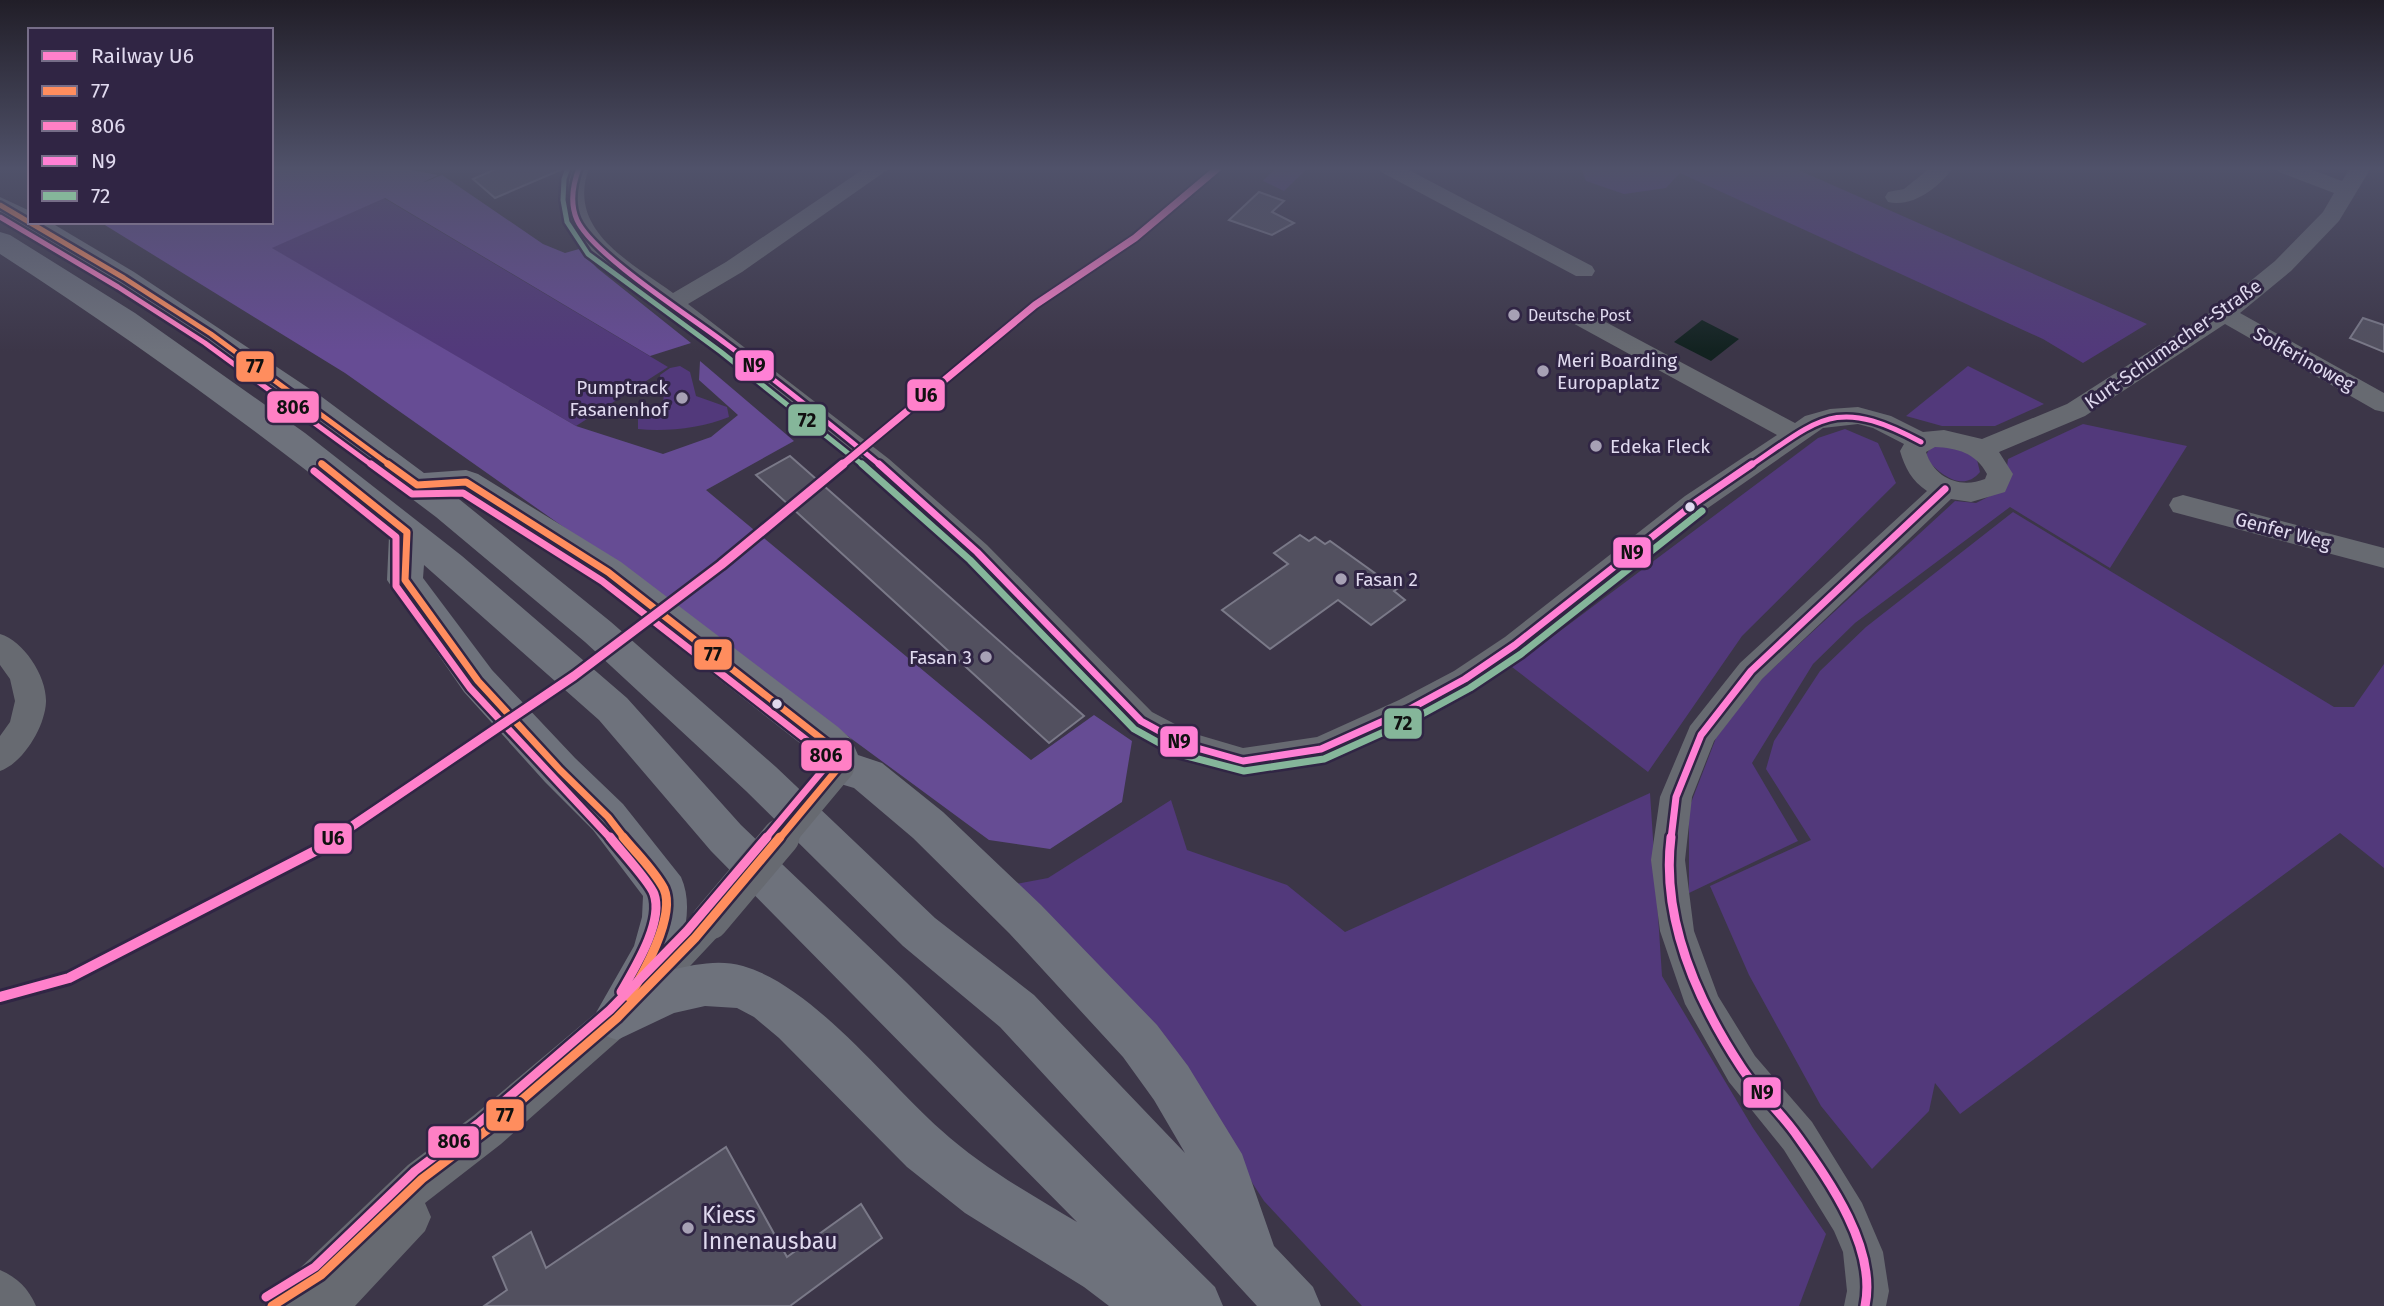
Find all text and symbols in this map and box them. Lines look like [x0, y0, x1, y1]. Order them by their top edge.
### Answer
legend [28, 28, 273, 224]
text: Railway U6 [91, 43, 194, 69]
text: 77 [91, 78, 110, 104]
text: 806 [91, 113, 125, 139]
text: N9 [91, 148, 116, 174]
text: 72 [91, 183, 110, 209]
street label: Kurt-Schumacher-Straße [2080, 274, 2266, 414]
place label: Deutsche Post [1528, 306, 1631, 325]
marker: Deutsche Post [1506, 307, 1522, 323]
street label: Solferinoweg [2249, 322, 2359, 396]
line badge: N9 [734, 349, 775, 382]
place label: Meri Boarding Europaplatz [1557, 349, 1677, 394]
line badge: 77 [235, 350, 275, 383]
text: N9 [742, 354, 766, 377]
text: 77 [246, 355, 264, 378]
marker: Meri Boarding Europaplatz [1535, 363, 1551, 379]
place label: Pumptrack Fasanenhof [569, 376, 670, 421]
line badge: U6 [906, 378, 946, 412]
text: U6 [914, 384, 938, 407]
line badge: 806 [266, 390, 320, 424]
marker: Pumptrack Fasanenhof [674, 390, 690, 406]
text: 806 [277, 396, 310, 419]
line badge: 72 [787, 403, 827, 437]
text: 72 [798, 409, 816, 432]
place label: Edeka Fleck [1610, 435, 1710, 458]
marker: Edeka Fleck [1588, 438, 1604, 454]
unlabelled marker [1683, 500, 1697, 514]
street label: Genfer Weg [2233, 507, 2333, 555]
line badge: N9 [1612, 536, 1652, 569]
text: N9 [1620, 541, 1644, 564]
place label: Fasan 2 [1355, 568, 1418, 591]
marker: Fasan 2 [1333, 571, 1349, 587]
line badge: 77 [693, 638, 733, 671]
text: 77 [704, 643, 722, 666]
place label: Fasan 3 [909, 646, 972, 669]
marker: Fasan 3 [978, 649, 994, 665]
unlabelled marker [770, 697, 784, 711]
line badge: 72 [1383, 707, 1423, 740]
text: 72 [1394, 712, 1412, 735]
line badge: N9 [1159, 725, 1199, 758]
text: N9 [1167, 730, 1191, 753]
line badge: 806 [800, 739, 853, 772]
text: 806 [810, 744, 843, 767]
line badge: U6 [313, 822, 353, 855]
text: U6 [321, 827, 345, 850]
line badge: N9 [1742, 1076, 1782, 1109]
text: N9 [1750, 1081, 1774, 1104]
line badge: 77 [485, 1098, 525, 1132]
text: 77 [496, 1104, 514, 1127]
line badge: 806 [427, 1125, 480, 1159]
text: 806 [438, 1130, 471, 1153]
place label: Kiess Innenausbau [702, 1201, 838, 1255]
marker: Kiess Innenausbau [680, 1220, 696, 1236]

